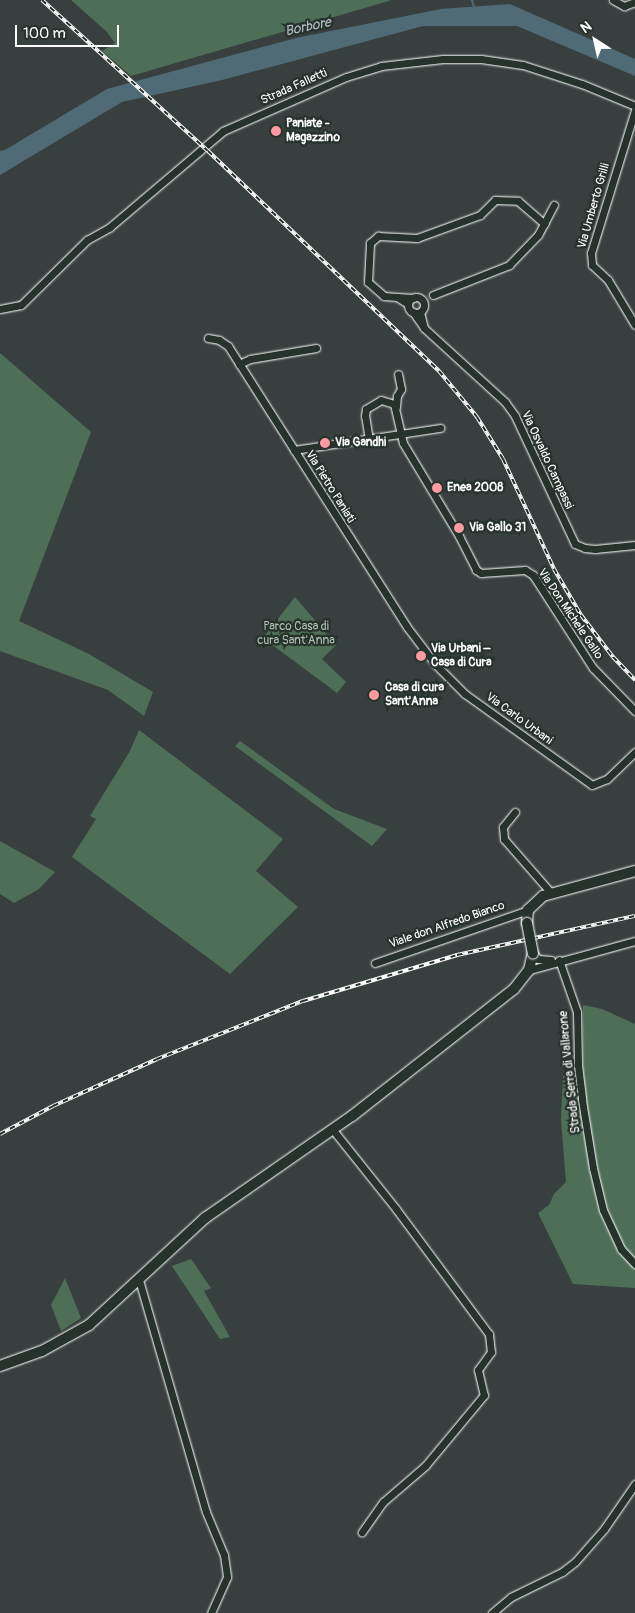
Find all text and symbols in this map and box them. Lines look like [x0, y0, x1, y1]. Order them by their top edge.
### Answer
water label: Borbore [284, 14, 332, 40]
scale bar [18, 15, 121, 47]
north arrow [570, 15, 620, 65]
text: N [577, 18, 595, 37]
text: 100 m [23, 24, 66, 43]
street label: Strada Falletti [259, 66, 329, 108]
place label: Paniate - Magazzino [286, 117, 340, 145]
marker: Paniate - Magazzino [270, 125, 282, 137]
street label: Via Umberto Grilli [575, 162, 613, 250]
street label: Via Osvaldo Campassi [518, 409, 576, 511]
place label: Via Gandhi [335, 436, 386, 450]
marker: Via Gandhi [319, 437, 331, 449]
street label: Via Pietro Paniati [302, 448, 358, 526]
place label: Enea 2008 [447, 481, 503, 495]
marker: Enea 2008 [431, 482, 443, 494]
place label: Via Gallo 31 [469, 521, 526, 535]
marker: Via Gallo 31 [453, 522, 465, 534]
street label: Via Don Michele Gallo [534, 566, 606, 662]
park label: Parco Casa di cura Sant'Anna [257, 620, 335, 648]
place label: Via Urbani – Casa di Cura [431, 642, 491, 670]
marker: Via Urbani – Casa di Cura [415, 650, 427, 662]
place label: Casa di cura Sant'Anna [385, 681, 444, 709]
marker: Casa di cura Sant'Anna [367, 688, 381, 702]
street label: Via Carlo Urbani [483, 690, 555, 748]
street label: Viale don Alfredo Bianco [387, 898, 507, 952]
street label: Strada Serra di Vallarone [556, 1010, 584, 1134]

